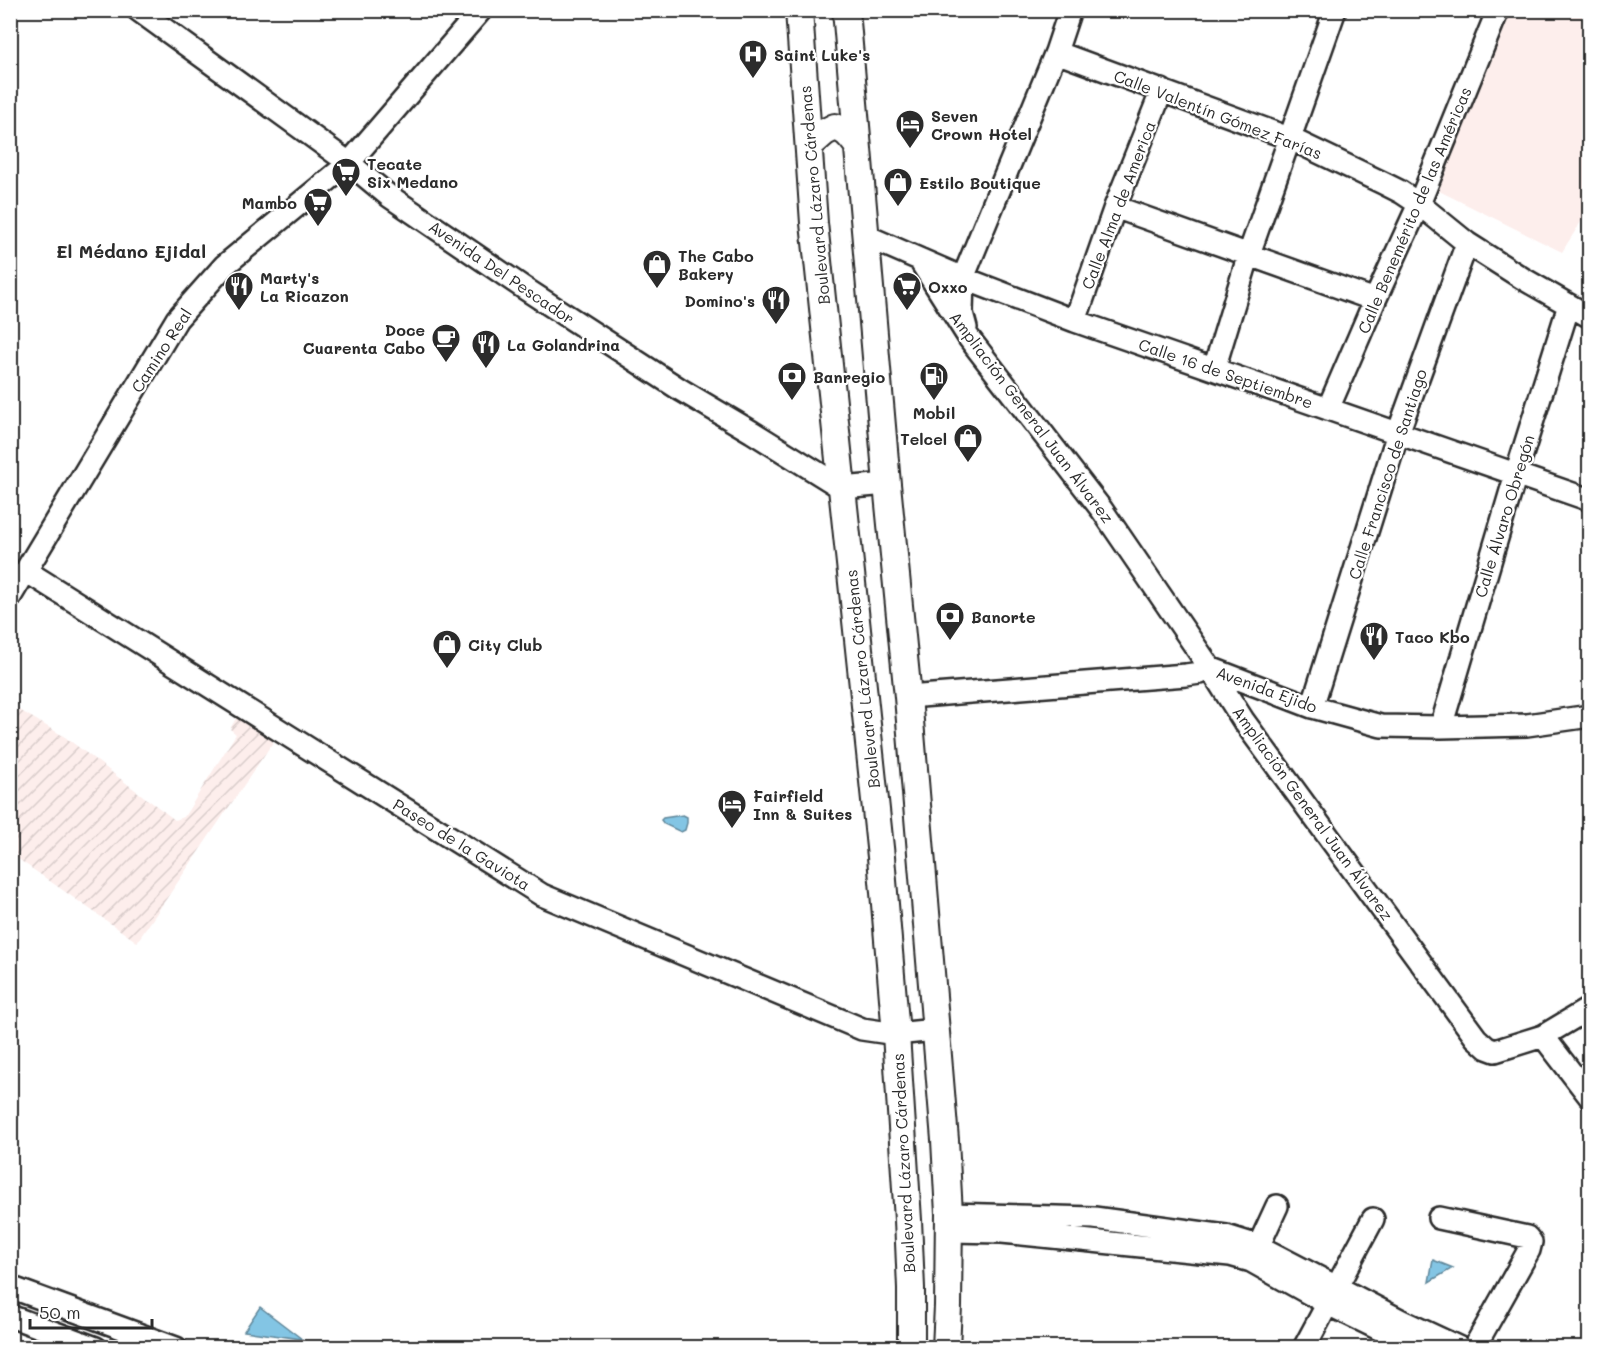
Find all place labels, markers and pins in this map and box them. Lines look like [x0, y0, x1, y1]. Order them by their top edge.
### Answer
hospital icon: Saint Luke's [737, 38, 769, 80]
place label: Saint Luke's [774, 44, 870, 65]
place label: Seven Crown Hotel [931, 105, 1032, 144]
hotel icon: Seven Crown Hotel [894, 108, 926, 150]
place label: Tecate Six Medano [367, 153, 458, 192]
supermarket icon: Tecate Six Medano [330, 156, 362, 198]
shop icon: Estilo Boutique [882, 166, 914, 208]
place label: Estilo Boutique [919, 172, 1041, 193]
supermarket icon: Mambo [302, 186, 334, 228]
place label: Mambo [242, 192, 297, 213]
place label: The Cabo Bakery [678, 245, 754, 284]
shop icon: The Cabo Bakery [641, 248, 673, 290]
place label: Marty's La Ricazon [260, 267, 349, 306]
restaurant icon: Marty's La Ricazon [223, 270, 255, 312]
supermarket icon: Oxxo [891, 270, 923, 312]
place label: Oxxo [928, 276, 968, 297]
restaurant icon: Domino's [760, 284, 792, 326]
place label: Domino's [684, 290, 755, 311]
place label: Doce Cuarenta Cabo [303, 319, 425, 358]
cafe icon: Doce Cuarenta Cabo [430, 322, 462, 364]
restaurant icon: La Golandrina [470, 328, 502, 370]
place label: La Golandrina [507, 334, 620, 355]
bank icon: Banregio [776, 360, 808, 402]
fuel station icon: Mobil [918, 360, 950, 402]
place label: Banregio [813, 366, 886, 387]
place label: Mobil [913, 402, 955, 423]
shop icon: Telcel [952, 422, 984, 464]
place label: Telcel [900, 428, 947, 449]
bank icon: Banorte [934, 600, 966, 642]
place label: Banorte [971, 606, 1035, 627]
restaurant icon: Taco Kbo [1358, 620, 1390, 662]
place label: Taco Kbo [1395, 626, 1470, 647]
shop icon: City Club [431, 628, 463, 670]
place label: City Club [468, 634, 542, 655]
place label: Fairfield Inn & Suites [753, 785, 852, 824]
hotel icon: Fairfield Inn & Suites [716, 788, 748, 830]

